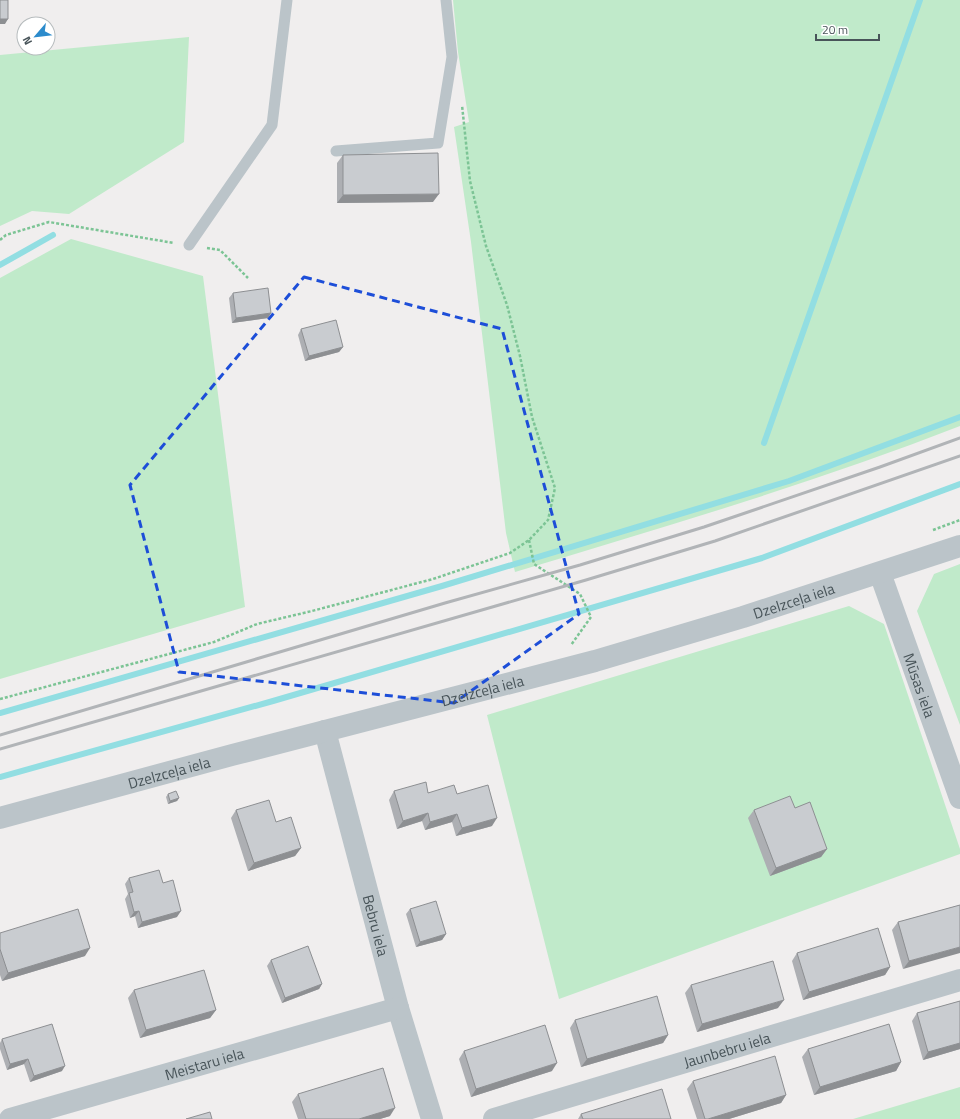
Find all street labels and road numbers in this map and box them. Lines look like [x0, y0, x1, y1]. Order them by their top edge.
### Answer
street label: Dzelzceļa iela [750, 576, 838, 625]
street label: Mūsas iela [898, 650, 942, 721]
street label: Dzelzceļa iela [439, 668, 527, 712]
street label: Dzelzceļa iela [125, 750, 213, 794]
street label: Bebru iela [357, 892, 396, 959]
street label: Jaunbebru iela [681, 1026, 774, 1073]
street label: Meistaru iela [162, 1041, 247, 1086]

